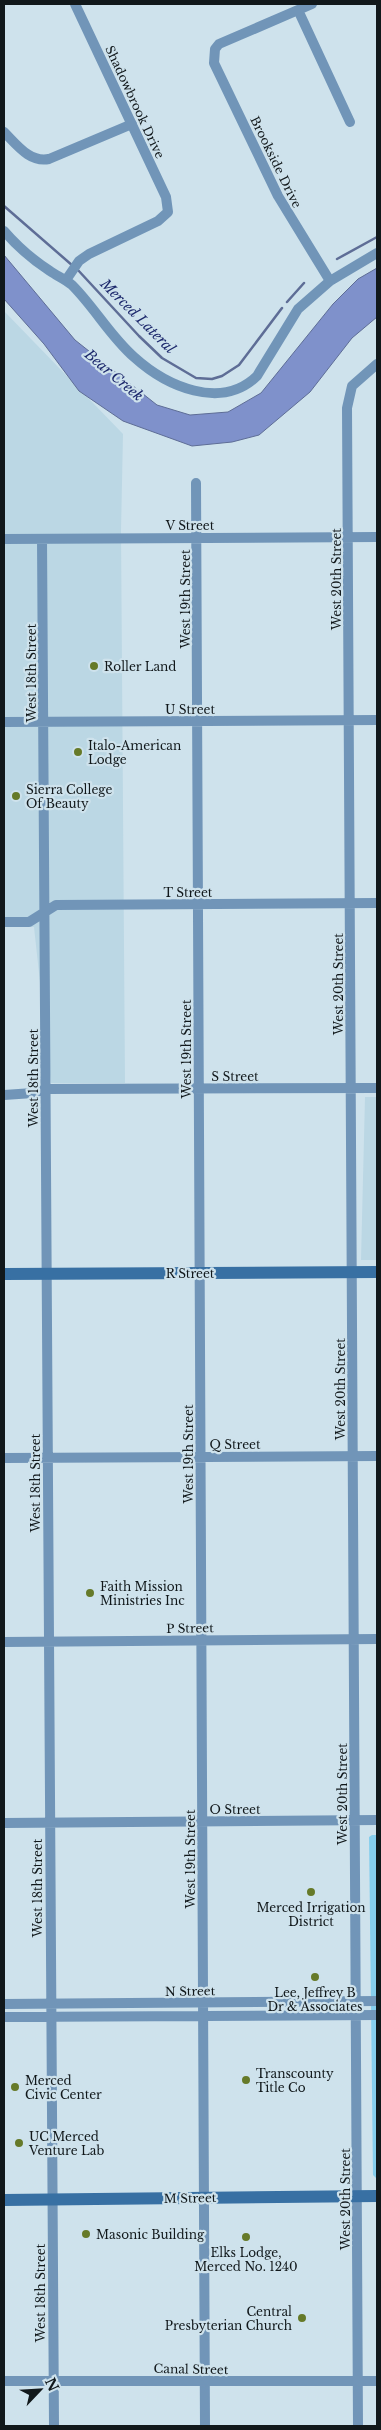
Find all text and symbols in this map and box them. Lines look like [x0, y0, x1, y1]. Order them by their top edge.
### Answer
street label: Shadowbrook Drive [102, 43, 168, 161]
street label: Brookside Drive [247, 114, 305, 210]
water label: Merced Lateral [96, 274, 180, 358]
water label: Bear Creek [80, 345, 147, 405]
street label: V Street [165, 518, 215, 533]
street label: West 20th Street [329, 528, 344, 631]
street label: West 19th Street [178, 549, 193, 649]
street label: West 18th Street [24, 623, 39, 723]
place label: Roller Land [104, 659, 176, 674]
marker: Roller Land [88, 660, 100, 672]
street label: U Street [165, 702, 215, 717]
place label: Italo-American Lodge [88, 738, 181, 767]
marker: Italo-American Lodge [72, 746, 84, 758]
place label: Sierra College Of Beauty [26, 782, 112, 811]
marker: Sierra College Of Beauty [10, 790, 22, 802]
street label: T Street [164, 885, 213, 900]
street label: West 20th Street [331, 933, 346, 1036]
street label: West 19th Street [179, 999, 194, 1099]
street label: West 18th Street [26, 1028, 41, 1128]
street label: S Street [211, 1069, 259, 1084]
street label: R Street [166, 1266, 215, 1281]
street label: West 20th Street [333, 1338, 348, 1441]
street label: West 19th Street [181, 1404, 196, 1504]
street label: West 18th Street [28, 1433, 43, 1533]
street label: Q Street [210, 1437, 261, 1452]
place label: Faith Mission Ministries Inc [100, 1579, 185, 1608]
marker: Faith Mission Ministries Inc [84, 1587, 96, 1599]
street label: P Street [166, 1620, 214, 1636]
street label: West 20th Street [335, 1743, 350, 1846]
street label: O Street [210, 1802, 261, 1817]
street label: West 19th Street [183, 1809, 198, 1909]
street label: West 18th Street [30, 1838, 45, 1938]
marker: Merced Irrigation District [305, 1886, 317, 1898]
place label: Merced Irrigation District [256, 1900, 366, 1929]
marker: Lee, Jeffrey B Dr & Associates [309, 1971, 321, 1983]
street label: N Street [165, 1983, 216, 1999]
place label: Lee, Jeffrey B Dr & Associates [267, 1985, 363, 2014]
place label: Transcounty Title Co [256, 2066, 334, 2095]
place label: Merced Civic Center [25, 2073, 102, 2102]
marker: Transcounty Title Co [240, 2074, 252, 2086]
marker: Merced Civic Center [9, 2081, 21, 2093]
place label: UC Merced Venture Lab [28, 2129, 104, 2158]
marker: UC Merced Venture Lab [13, 2137, 25, 2149]
street label: West 20th Street [338, 2148, 353, 2251]
street label: M Street [164, 2190, 217, 2206]
place label: Masonic Building [96, 2227, 205, 2242]
marker: Masonic Building [80, 2228, 92, 2240]
marker: Elks Lodge, Merced No. 1240 [240, 2231, 252, 2243]
street label: West 18th Street [33, 2243, 48, 2343]
place label: Elks Lodge, Merced No. 1240 [194, 2245, 298, 2274]
place label: Central Presbyterian Church [165, 2304, 292, 2333]
marker: Central Presbyterian Church [296, 2312, 308, 2324]
street label: Canal Street [154, 2361, 229, 2377]
north arrow [15, 2365, 65, 2415]
text: N [41, 2375, 63, 2394]

